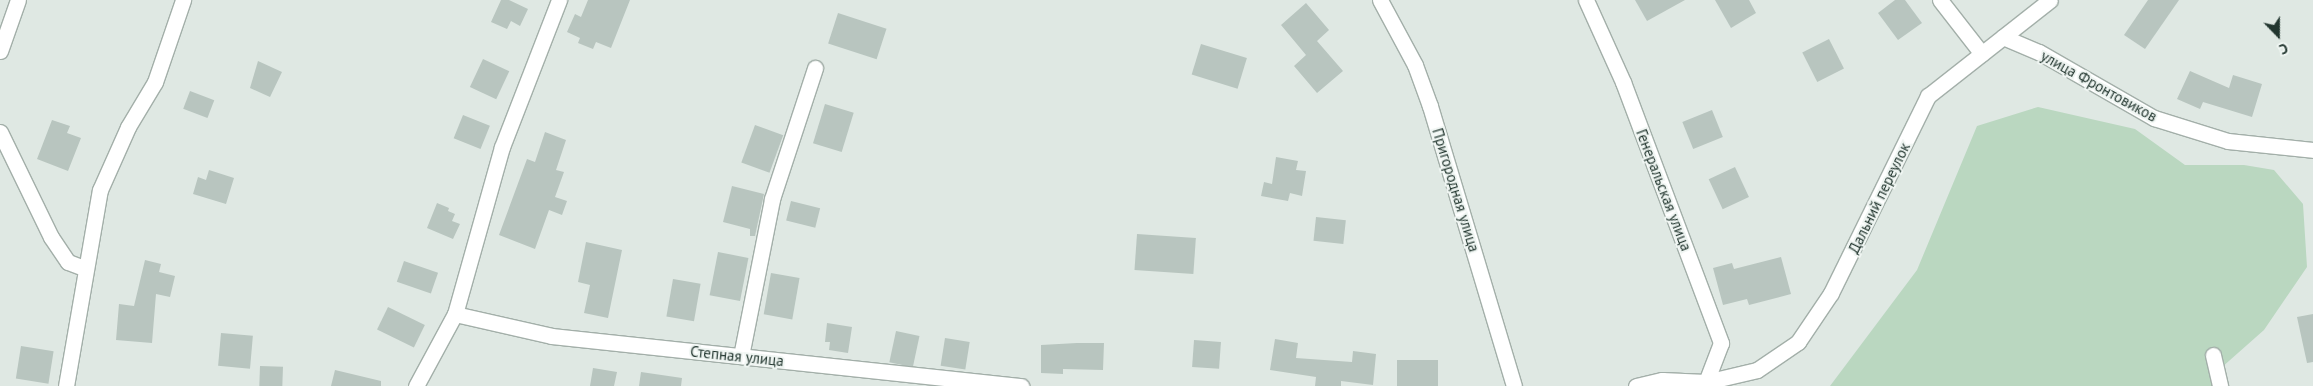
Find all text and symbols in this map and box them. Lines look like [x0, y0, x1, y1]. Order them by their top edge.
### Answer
north arrow [2253, 10, 2303, 60]
text: С [2277, 39, 2291, 59]
street label: улица Фронтовиков [2038, 47, 2160, 125]
street label: Пригородная улица [1429, 126, 1483, 254]
street label: Генеральская улица [1633, 127, 1695, 253]
street label: Дальний переулок [1844, 140, 1914, 256]
street label: Степная улица [689, 342, 785, 370]

